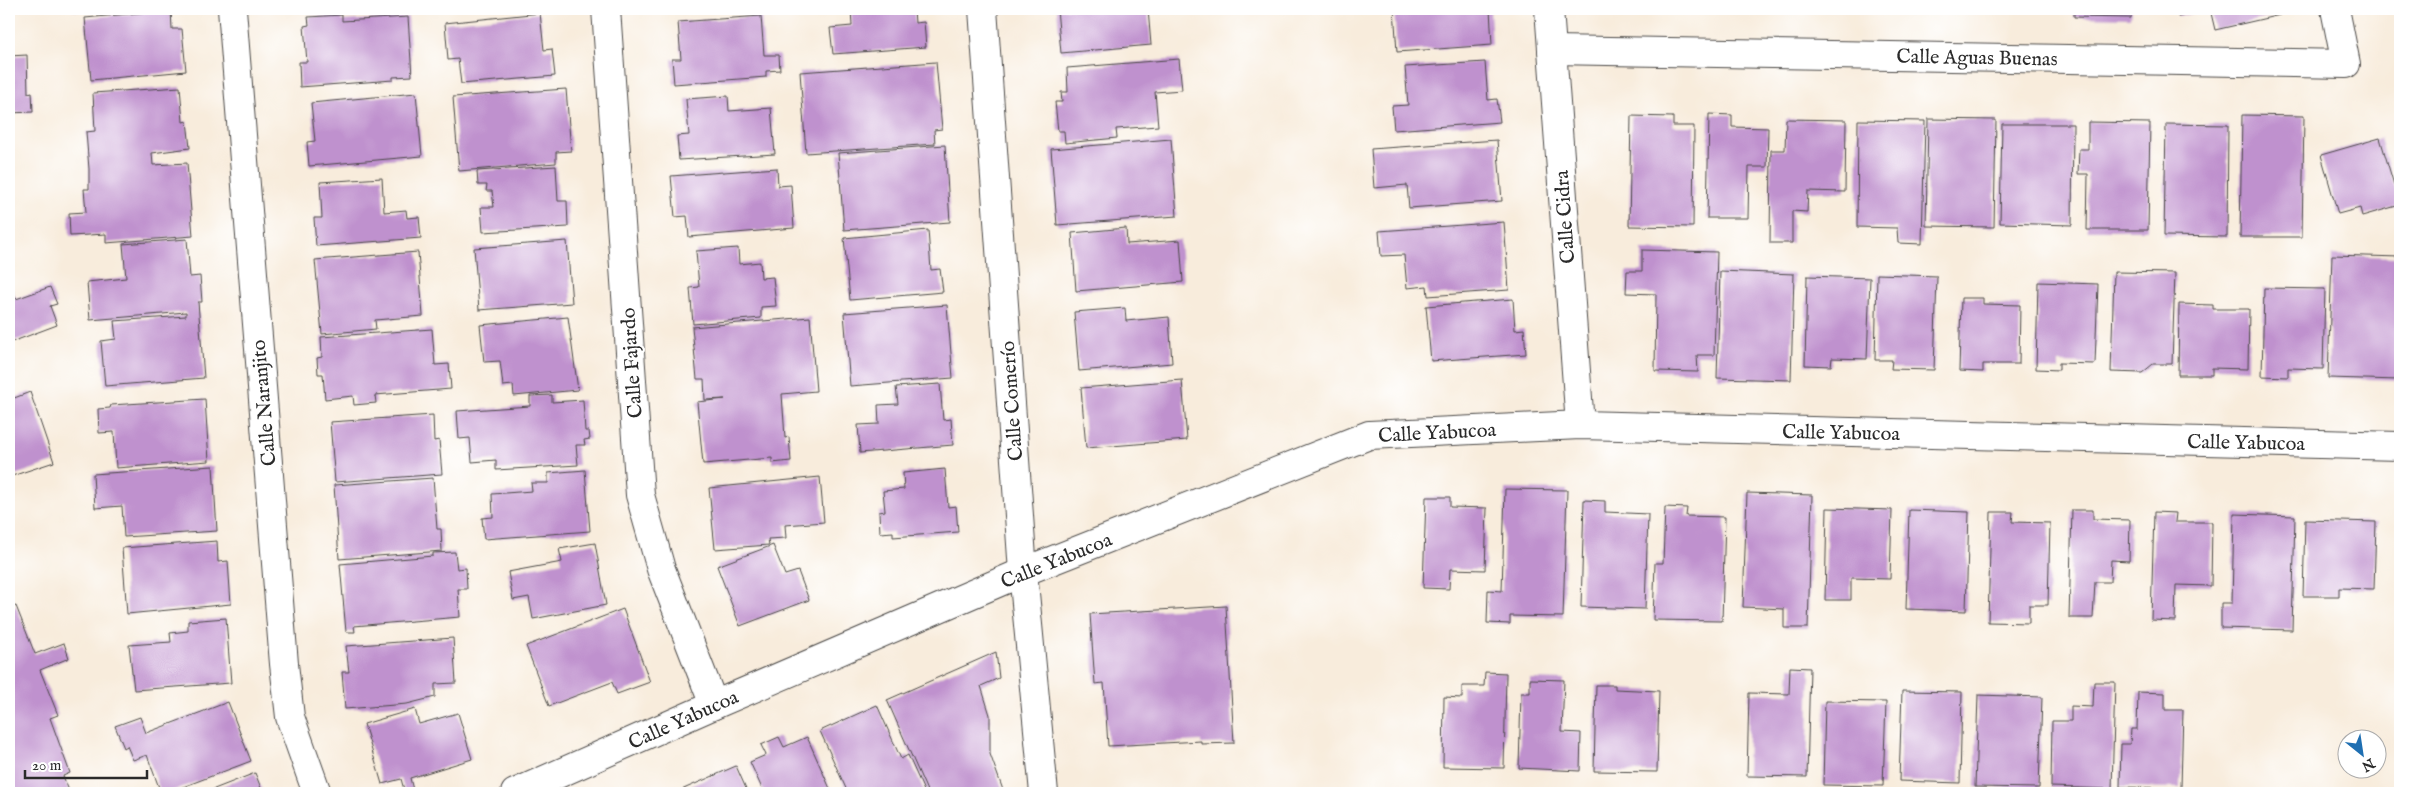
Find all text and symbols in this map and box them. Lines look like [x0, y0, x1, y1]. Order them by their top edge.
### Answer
street label: Calle Aguas Buenas [1896, 45, 2058, 72]
street label: Calle Cidra [1550, 169, 1581, 264]
street label: Calle Fajardo [616, 307, 649, 419]
street label: Calle Naranjito [246, 338, 282, 467]
street label: Calle Comerío [996, 340, 1029, 462]
street label: Calle Yabucoa [1377, 418, 1497, 449]
street label: Calle Yabucoa [1782, 420, 1901, 447]
street label: Calle Yabucoa [2187, 430, 2306, 457]
street label: Calle Yabucoa [997, 528, 1116, 595]
street label: Calle Yabucoa [625, 685, 743, 756]
north arrow [2336, 730, 2386, 780]
scale bar [25, 747, 148, 779]
text: N [2358, 753, 2379, 775]
text: 20 m [32, 756, 62, 775]

